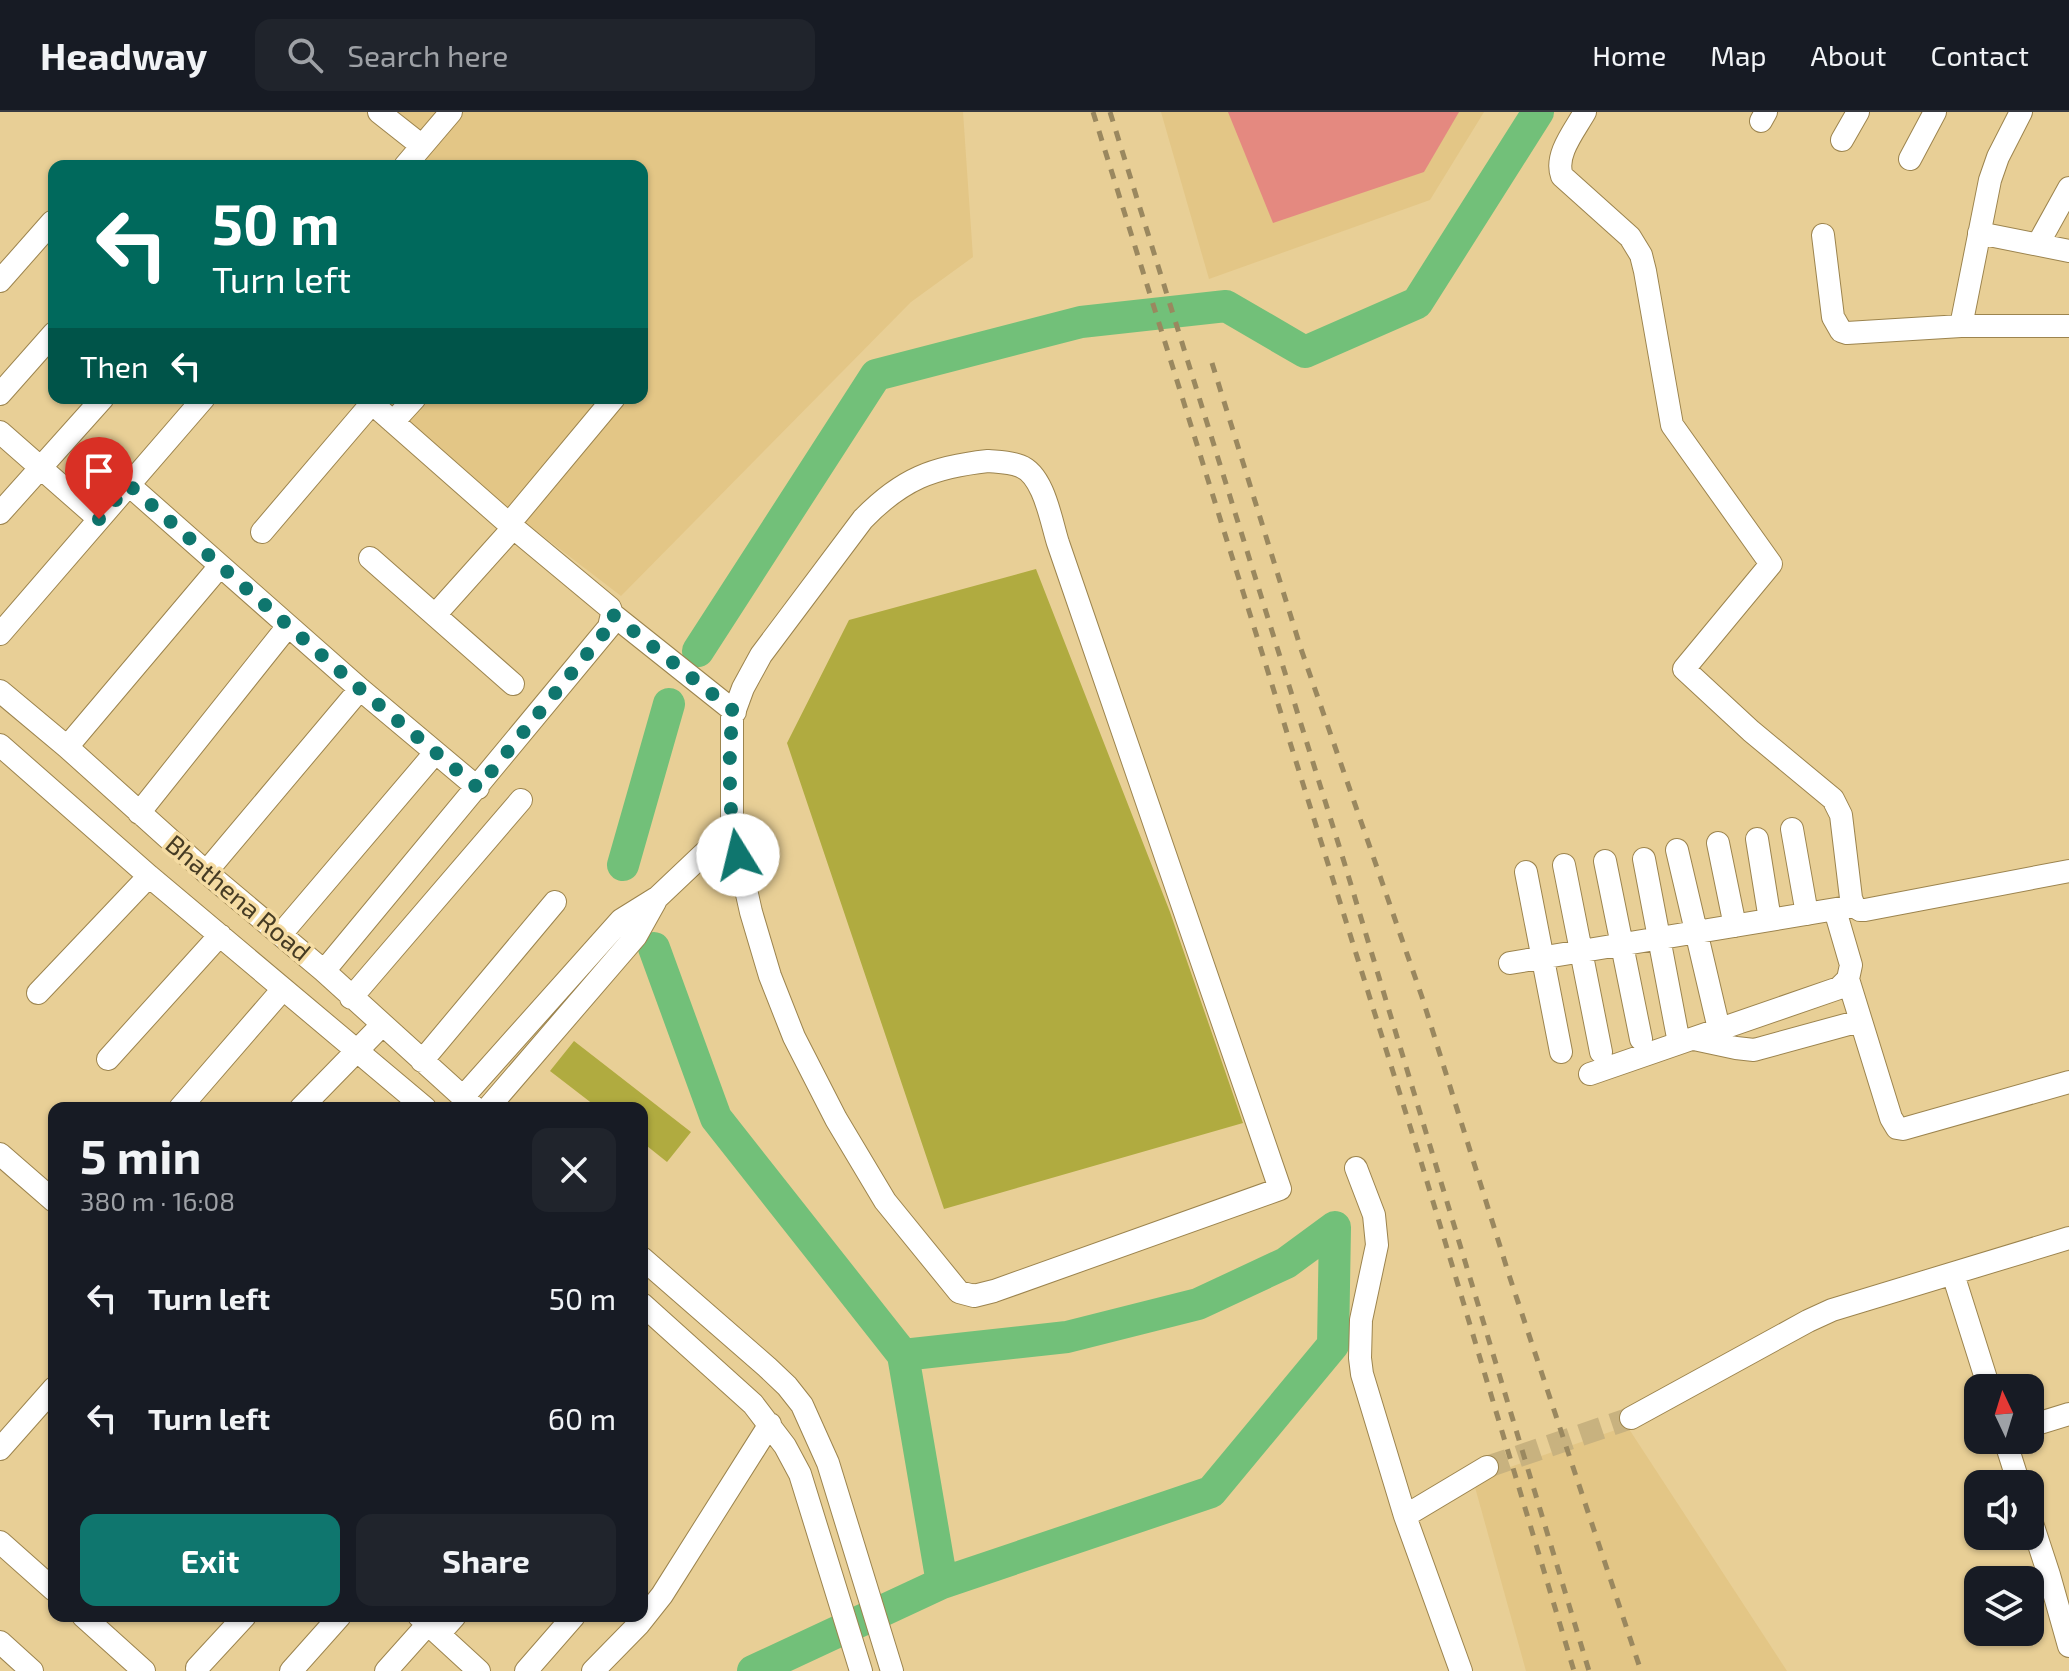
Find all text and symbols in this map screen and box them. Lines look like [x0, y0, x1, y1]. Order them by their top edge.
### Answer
search box [255, 19, 815, 91]
text: Headway [40, 32, 207, 78]
icon: search [283, 33, 327, 77]
text: Search here [347, 37, 508, 73]
text: Home [1592, 38, 1666, 72]
text: Map [1710, 38, 1767, 72]
text: About [1811, 38, 1886, 72]
text: Contact [1930, 38, 2029, 72]
text: 50 m [212, 189, 340, 256]
icon: left [80, 192, 184, 296]
text: Turn left [212, 257, 351, 300]
icon: left [164, 344, 208, 388]
text: Then [80, 348, 148, 384]
pin [65, 437, 133, 519]
icon: arrive [77, 449, 121, 493]
position arrow [696, 813, 780, 897]
street label: Bhathena Road [160, 827, 318, 966]
text: 5 min [80, 1126, 201, 1184]
button: close [532, 1128, 616, 1212]
text: 380 m · 16:08 [80, 1185, 235, 1216]
icon: left [80, 1276, 124, 1320]
text: Turn left [148, 1280, 270, 1316]
text: 50 m [549, 1280, 616, 1316]
north arrow [1964, 1374, 2044, 1454]
map controls [1964, 1374, 2044, 1646]
icon: left [80, 1396, 124, 1440]
text: Turn left [148, 1400, 270, 1436]
text: 60 m [548, 1400, 616, 1436]
button: sound [1964, 1470, 2044, 1550]
button: Exit [80, 1514, 340, 1606]
button: Share [356, 1514, 616, 1606]
button: layers [1964, 1566, 2044, 1646]

